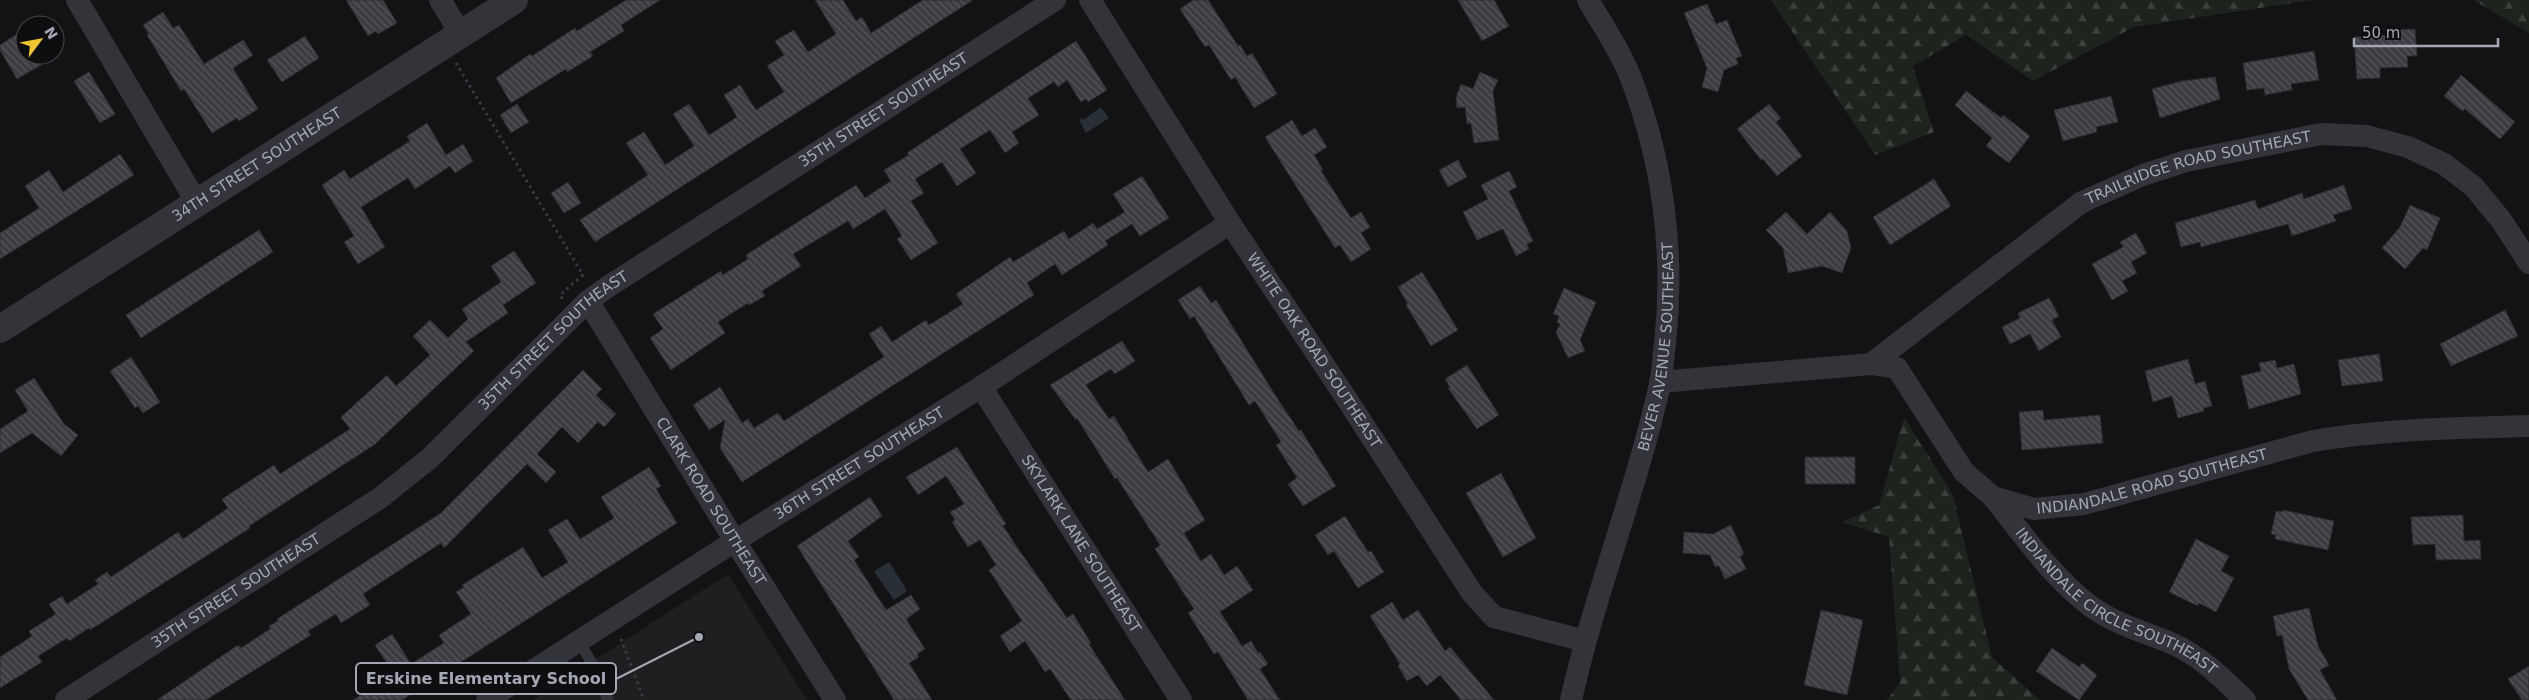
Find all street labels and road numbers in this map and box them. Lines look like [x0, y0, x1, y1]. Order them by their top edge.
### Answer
street label: 35TH STREET SOUTHEAST [795, 49, 972, 171]
street label: 34TH STREET SOUTHEAST [169, 103, 346, 225]
street label: TRAILRIDGE ROAD SOUTHEAST [2082, 127, 2313, 209]
street label: BEVER AVENUE SOUTHEAST [1634, 241, 1677, 453]
street label: WHITE OAK ROAD SOUTHEAST [1243, 249, 1386, 452]
street label: 35TH STREET SOUTHEAST [475, 267, 632, 414]
street label: 36TH STREET SOUTHEAST [771, 403, 948, 523]
street label: CLARK ROAD SOUTHEAST [652, 414, 770, 589]
street label: INDIANDALE ROAD SOUTHEAST [2036, 445, 2270, 518]
street label: SKYLARK LANE SOUTHEAST [1018, 451, 1145, 637]
street label: INDIANDALE CIRCLE SOUTHEAST [2012, 524, 2221, 679]
street label: 35TH STREET SOUTHEAST [148, 529, 325, 652]

